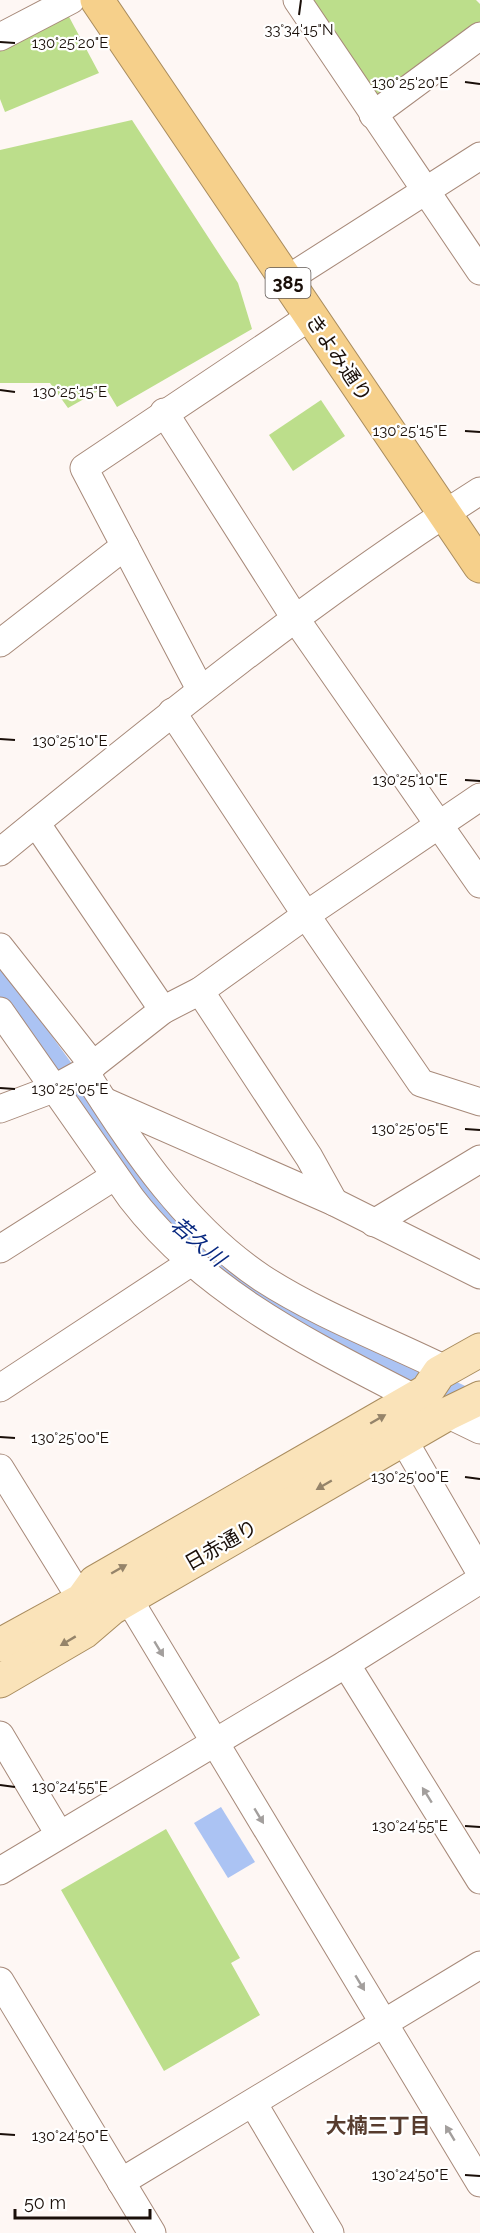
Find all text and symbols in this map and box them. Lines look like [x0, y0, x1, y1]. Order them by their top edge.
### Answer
text: 33°34'15"N [264, 21, 334, 39]
text: 130°25'20"E [32, 34, 108, 52]
text: 130°25'20"E [372, 74, 448, 92]
road number: 385 [266, 268, 310, 298]
street label: きよみ通り [301, 310, 377, 406]
text: 130°25'15"E [33, 383, 107, 401]
text: 130°25'15"E [373, 422, 447, 440]
text: 130°25'10"E [32, 732, 108, 750]
text: 130°25'10"E [372, 771, 448, 789]
text: 130°25'05"E [32, 1080, 109, 1098]
text: 130°25'05"E [372, 1120, 449, 1138]
water label: 若久川 [166, 1212, 232, 1273]
one-way arrow [370, 1413, 386, 1424]
text: 130°25'00"E [31, 1429, 109, 1447]
text: 130°25'00"E [371, 1468, 449, 1486]
one-way arrow [316, 1480, 332, 1491]
street label: 日赤通り [180, 1515, 262, 1575]
one-way arrow [110, 1564, 127, 1574]
one-way arrow [59, 1636, 76, 1646]
one-way arrow [153, 1641, 164, 1657]
text: 130°24'55"E [32, 1778, 108, 1796]
one-way arrow [422, 1787, 433, 1803]
one-way arrow [254, 1808, 265, 1824]
text: 130°24'55"E [372, 1817, 448, 1835]
one-way arrow [354, 1975, 365, 1991]
district label: 大楠三丁目 [326, 2113, 431, 2138]
one-way arrow [444, 2125, 455, 2141]
text: 130°24'50"E [32, 2127, 108, 2145]
text: 130°24'50"E [372, 2166, 448, 2184]
scale bar [15, 2182, 150, 2220]
text: 50 m [24, 2192, 66, 2213]

